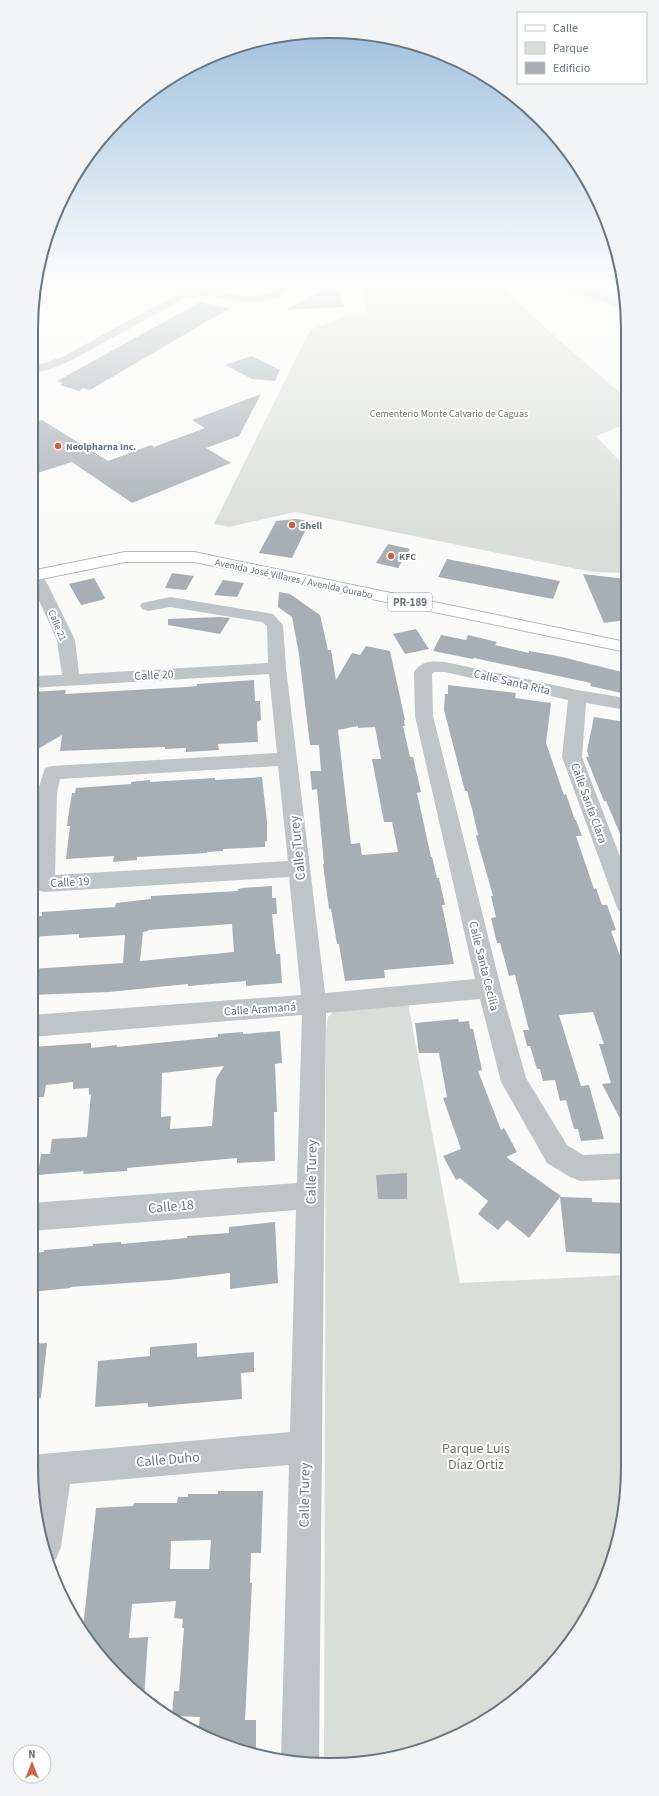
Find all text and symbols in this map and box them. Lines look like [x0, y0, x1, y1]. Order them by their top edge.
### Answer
legend [517, 12, 647, 84]
text: Calle [553, 20, 578, 37]
text: Parque [553, 40, 589, 57]
text: Edificio [553, 60, 590, 77]
park label: Cementerio Monte Calvario de Caguas [370, 407, 528, 421]
place label: Neolpharna Inc. [66, 440, 136, 454]
marker: Neolpharna Inc. [53, 441, 63, 451]
place label: Shell [300, 519, 322, 533]
marker: Shell [287, 520, 297, 530]
place label: KFC [399, 550, 416, 564]
marker: KFC [386, 551, 396, 561]
street label: Avenida José Villares / Avenida Gurabo [214, 555, 374, 603]
road number: PR-189 [388, 593, 432, 611]
street label: Calle 21 [44, 608, 70, 643]
street label: Calle Santa Rita [472, 665, 552, 700]
street label: Calle 20 [134, 666, 174, 685]
street label: Calle Santa Clara [566, 761, 611, 846]
street label: Calle Turey [285, 814, 311, 881]
street label: Calle 19 [50, 873, 90, 892]
street label: Calle Santa Cecilia [464, 919, 503, 1013]
street label: Calle Aramaná [223, 998, 297, 1021]
street label: Calle Turey [301, 1139, 323, 1205]
street label: Calle 18 [147, 1195, 195, 1219]
park label: Parque Luis Díaz Ortiz [442, 1439, 510, 1475]
street label: Calle Duho [136, 1447, 201, 1473]
street label: Calle Turey [294, 1462, 316, 1528]
north arrow [12, 1744, 52, 1784]
text: N [28, 1747, 36, 1762]

